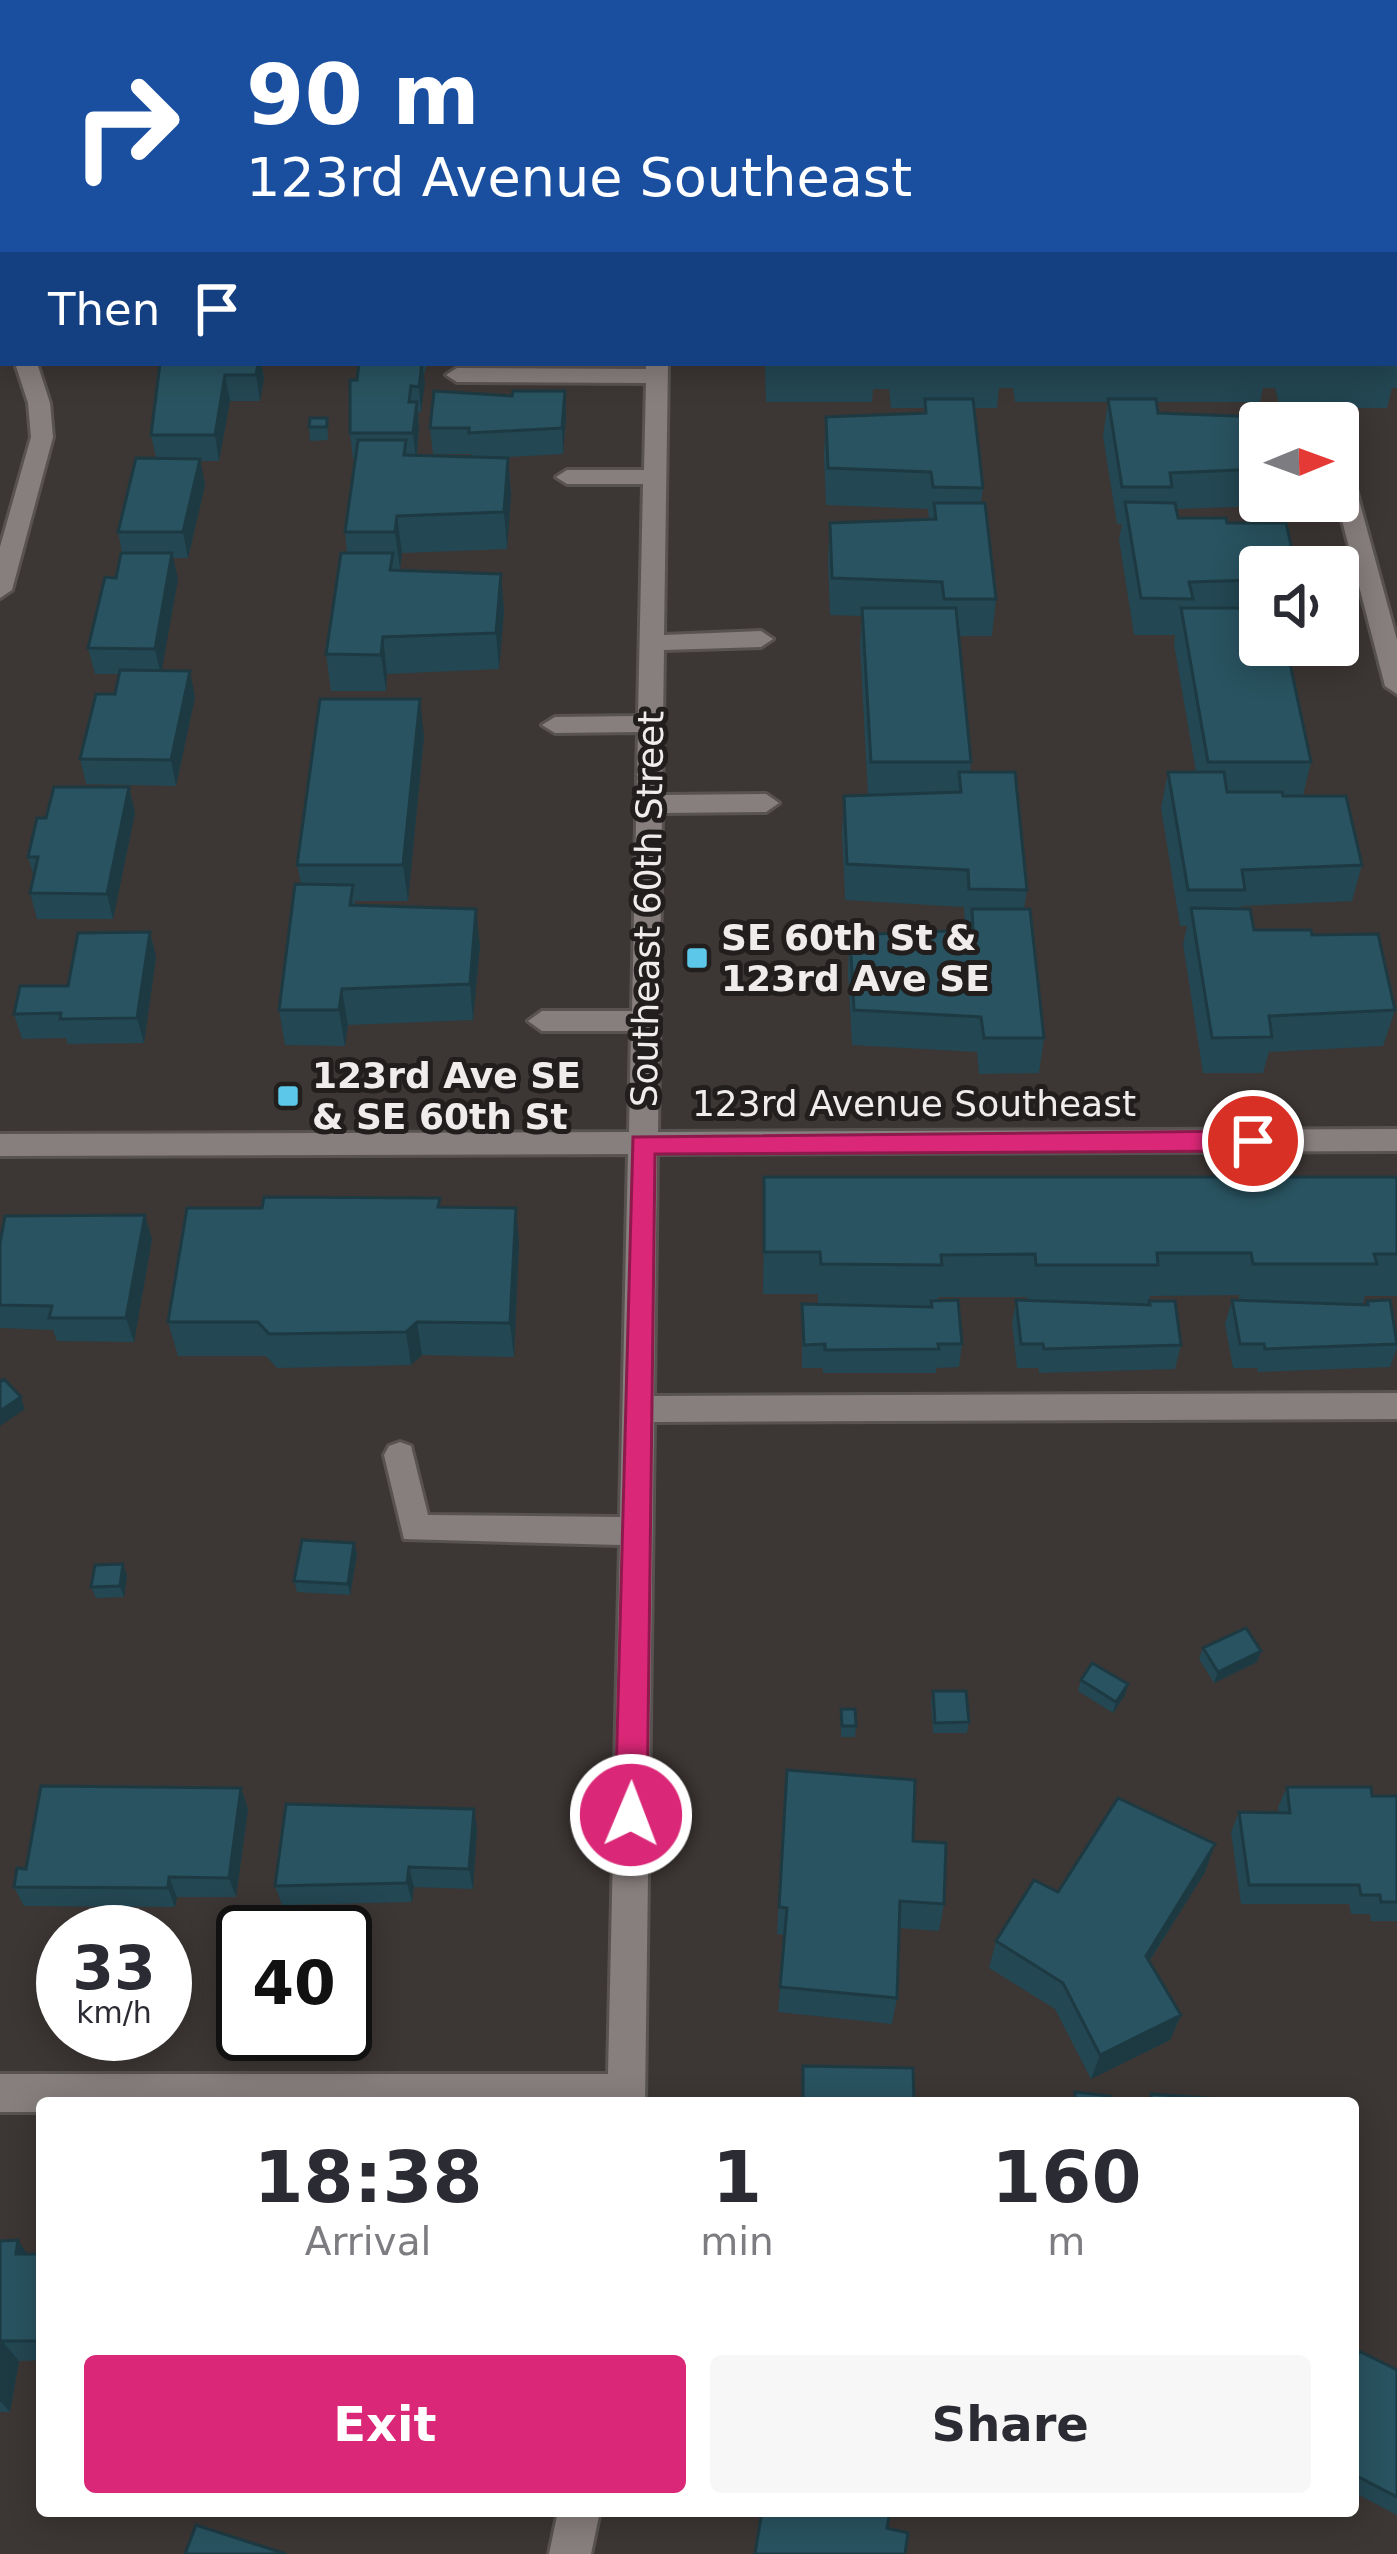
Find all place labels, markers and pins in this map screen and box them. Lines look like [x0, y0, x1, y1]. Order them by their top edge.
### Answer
place label: SE 60th St & 123rd Ave SE [721, 917, 990, 999]
marker: SE 60th St & 123rd Ave SE [684, 945, 710, 971]
place label: 123rd Ave SE & SE 60th St [312, 1055, 581, 1137]
marker: 123rd Ave SE & SE 60th St [275, 1083, 301, 1109]
pin [1202, 1090, 1304, 1192]

